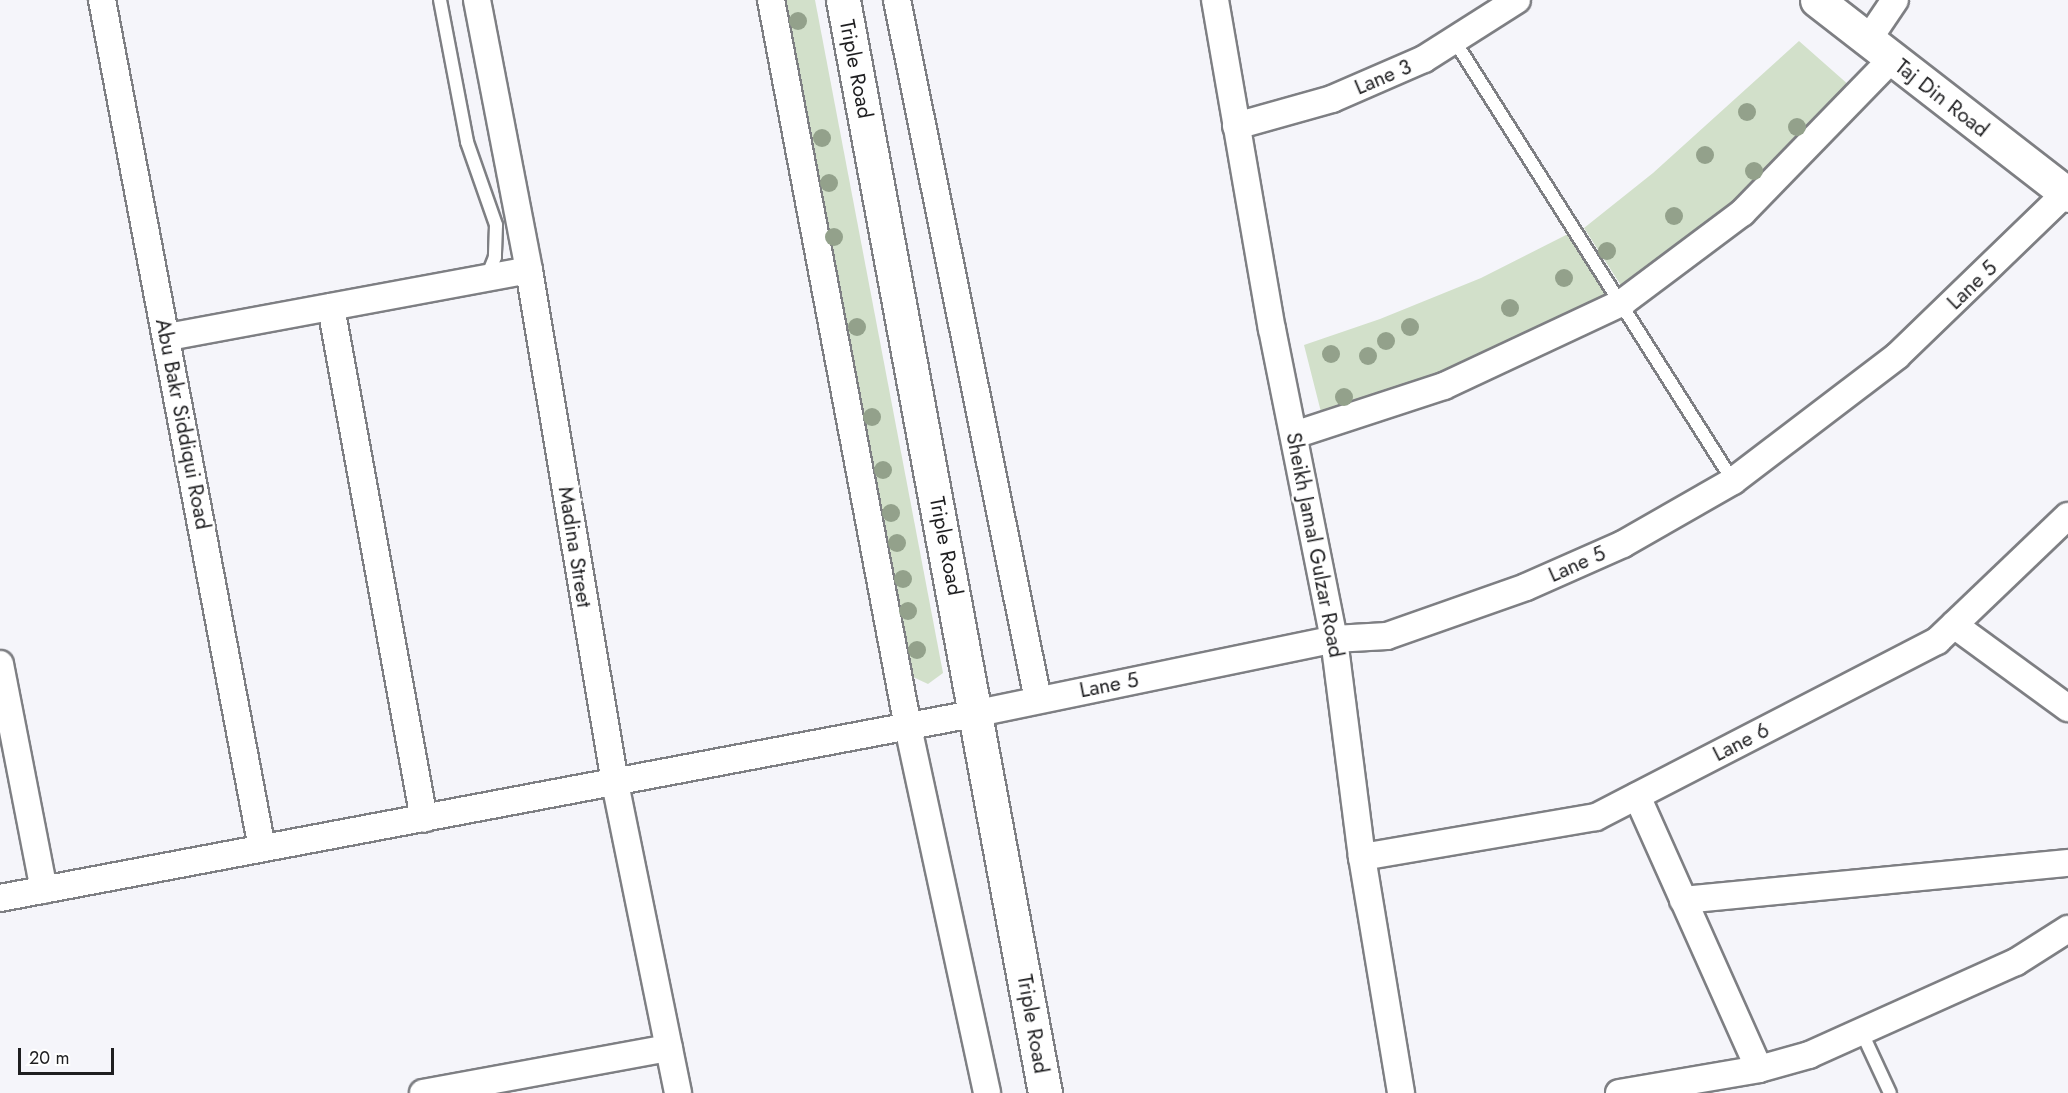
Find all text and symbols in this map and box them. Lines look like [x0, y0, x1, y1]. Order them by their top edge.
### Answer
street label: Triple Road [834, 18, 878, 120]
street label: Lane 3 [1351, 54, 1415, 100]
street label: Taj Din Road [1890, 54, 1994, 142]
street label: Lane 5 [1942, 255, 2002, 315]
street label: Abu Bakr Siddiqui Road [150, 316, 216, 532]
street label: Sheikh Jamal Gulzar Road [1281, 430, 1349, 660]
street label: Madina Street [553, 485, 597, 609]
street label: Triple Road [924, 495, 968, 597]
street label: Lane 5 [1545, 540, 1609, 588]
street label: Lane 5 [1077, 667, 1141, 703]
street label: Lane 6 [1709, 717, 1773, 767]
street label: Triple Road [1012, 973, 1054, 1075]
scale bar [21, 1036, 117, 1074]
text: 20 m [29, 1045, 69, 1071]

